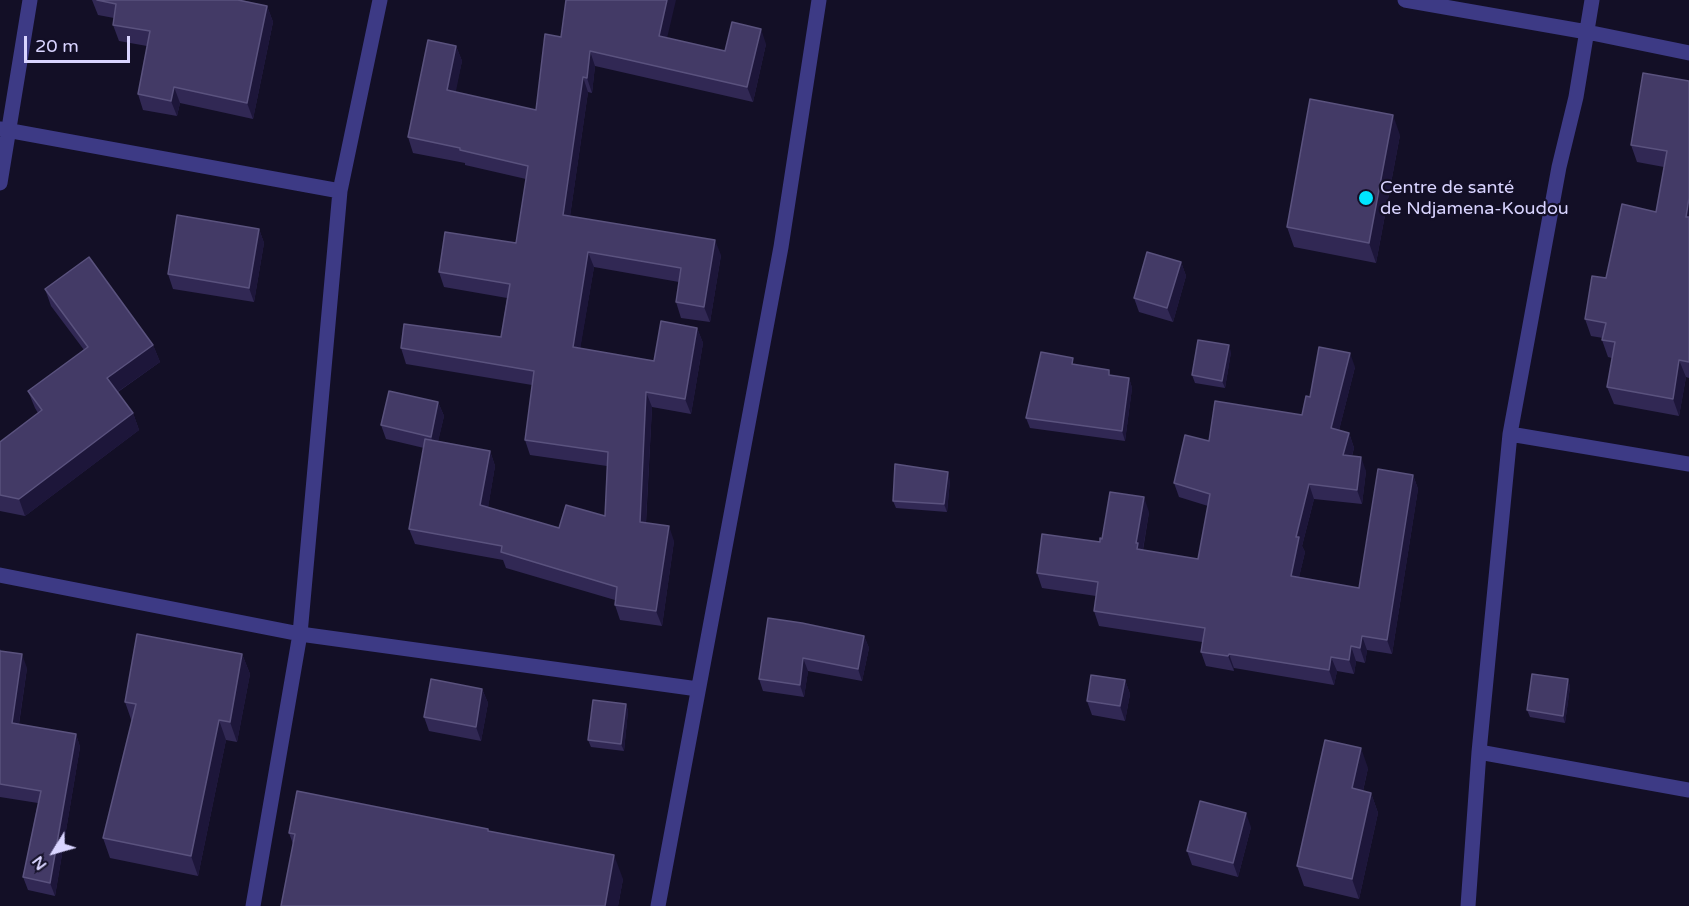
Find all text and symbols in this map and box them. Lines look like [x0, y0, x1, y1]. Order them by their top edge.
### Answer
scale bar [27, 24, 134, 62]
text: 20 m [35, 35, 79, 57]
place label: Centre de santé de Ndjamena-Koudou [1380, 177, 1569, 219]
marker: Centre de santé de Ndjamena-Koudou [1357, 189, 1375, 207]
north arrow [24, 822, 84, 882]
text: N [28, 852, 51, 874]

